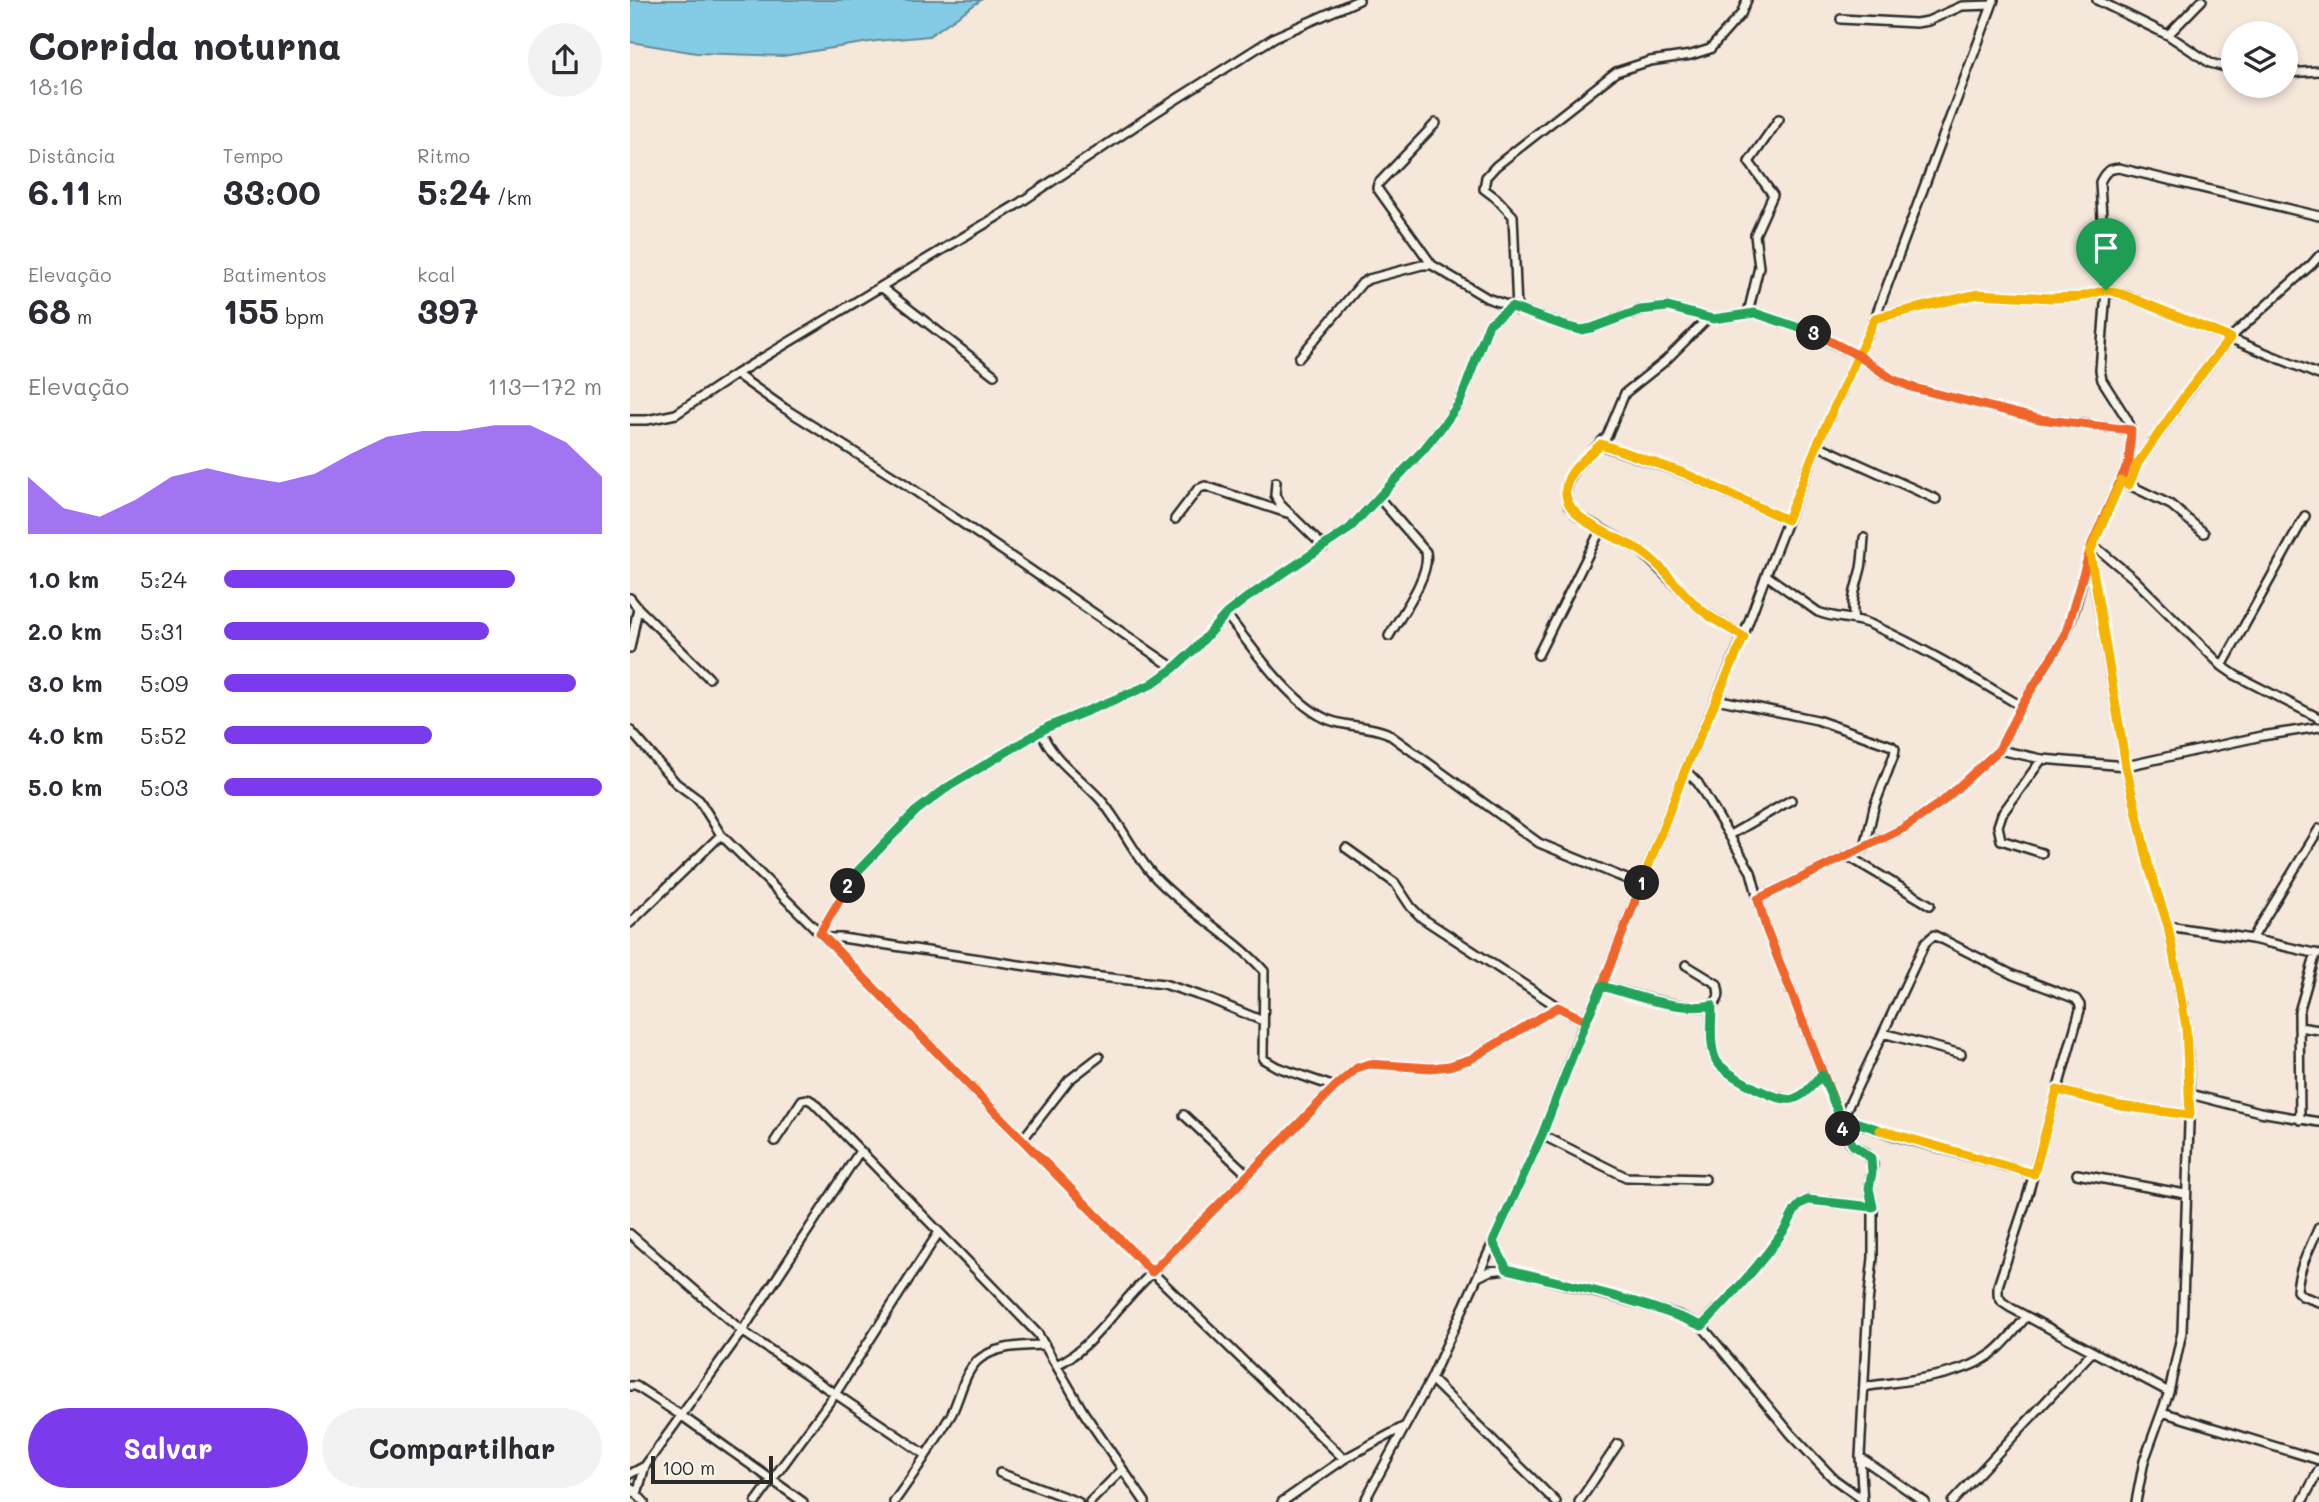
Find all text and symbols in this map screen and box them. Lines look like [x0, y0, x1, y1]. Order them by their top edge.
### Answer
text: Corrida noturna [28, 20, 341, 70]
map controls [2221, 21, 2298, 98]
button: layers [2221, 21, 2298, 98]
button: share [528, 23, 602, 97]
text: 18:16 [28, 71, 84, 101]
text: Distância [28, 143, 116, 168]
text: Tempo [223, 143, 283, 168]
text: Ritmo [417, 143, 470, 168]
text: 6.11 [28, 168, 91, 214]
text: 33:00 [223, 168, 321, 214]
text: 5:24 [417, 168, 491, 214]
text: km [91, 185, 122, 210]
text: /km [491, 185, 532, 210]
pin [2076, 218, 2136, 290]
icon: arrive [2087, 229, 2125, 267]
text: Elevação [28, 262, 112, 287]
text: Batimentos [223, 262, 327, 287]
text: kcal [417, 262, 455, 287]
text: 68 [28, 287, 71, 333]
text: 155 [223, 287, 279, 333]
text: 397 [417, 287, 479, 333]
text: m [71, 304, 92, 329]
text: bpm [279, 304, 324, 329]
pin: 3 [1796, 316, 1832, 350]
text: 3 [1808, 320, 1819, 345]
text: Elevação [28, 371, 129, 401]
text: 113–172 m [488, 371, 602, 401]
text: 1.0 km [28, 564, 99, 594]
text: 5:24 [140, 564, 187, 594]
text: 2.0 km [28, 616, 102, 646]
text: 5:31 [140, 616, 184, 646]
text: 3.0 km [28, 668, 103, 698]
text: 5:09 [140, 668, 188, 698]
text: 4.0 km [28, 720, 103, 750]
text: 5:52 [140, 720, 187, 750]
text: 5.0 km [28, 772, 102, 802]
text: 5:03 [140, 772, 188, 802]
pin: 1 [1625, 866, 1660, 900]
pin: 2 [830, 868, 865, 903]
text: 1 [1637, 870, 1646, 895]
text: 2 [842, 873, 853, 898]
pin: 4 [1826, 1112, 1860, 1146]
text: 4 [1836, 1116, 1849, 1141]
button: Salvar [28, 1408, 308, 1488]
button: Compartilhar [322, 1408, 602, 1488]
scale bar [651, 1453, 774, 1485]
text: 100 m [662, 1455, 715, 1480]

